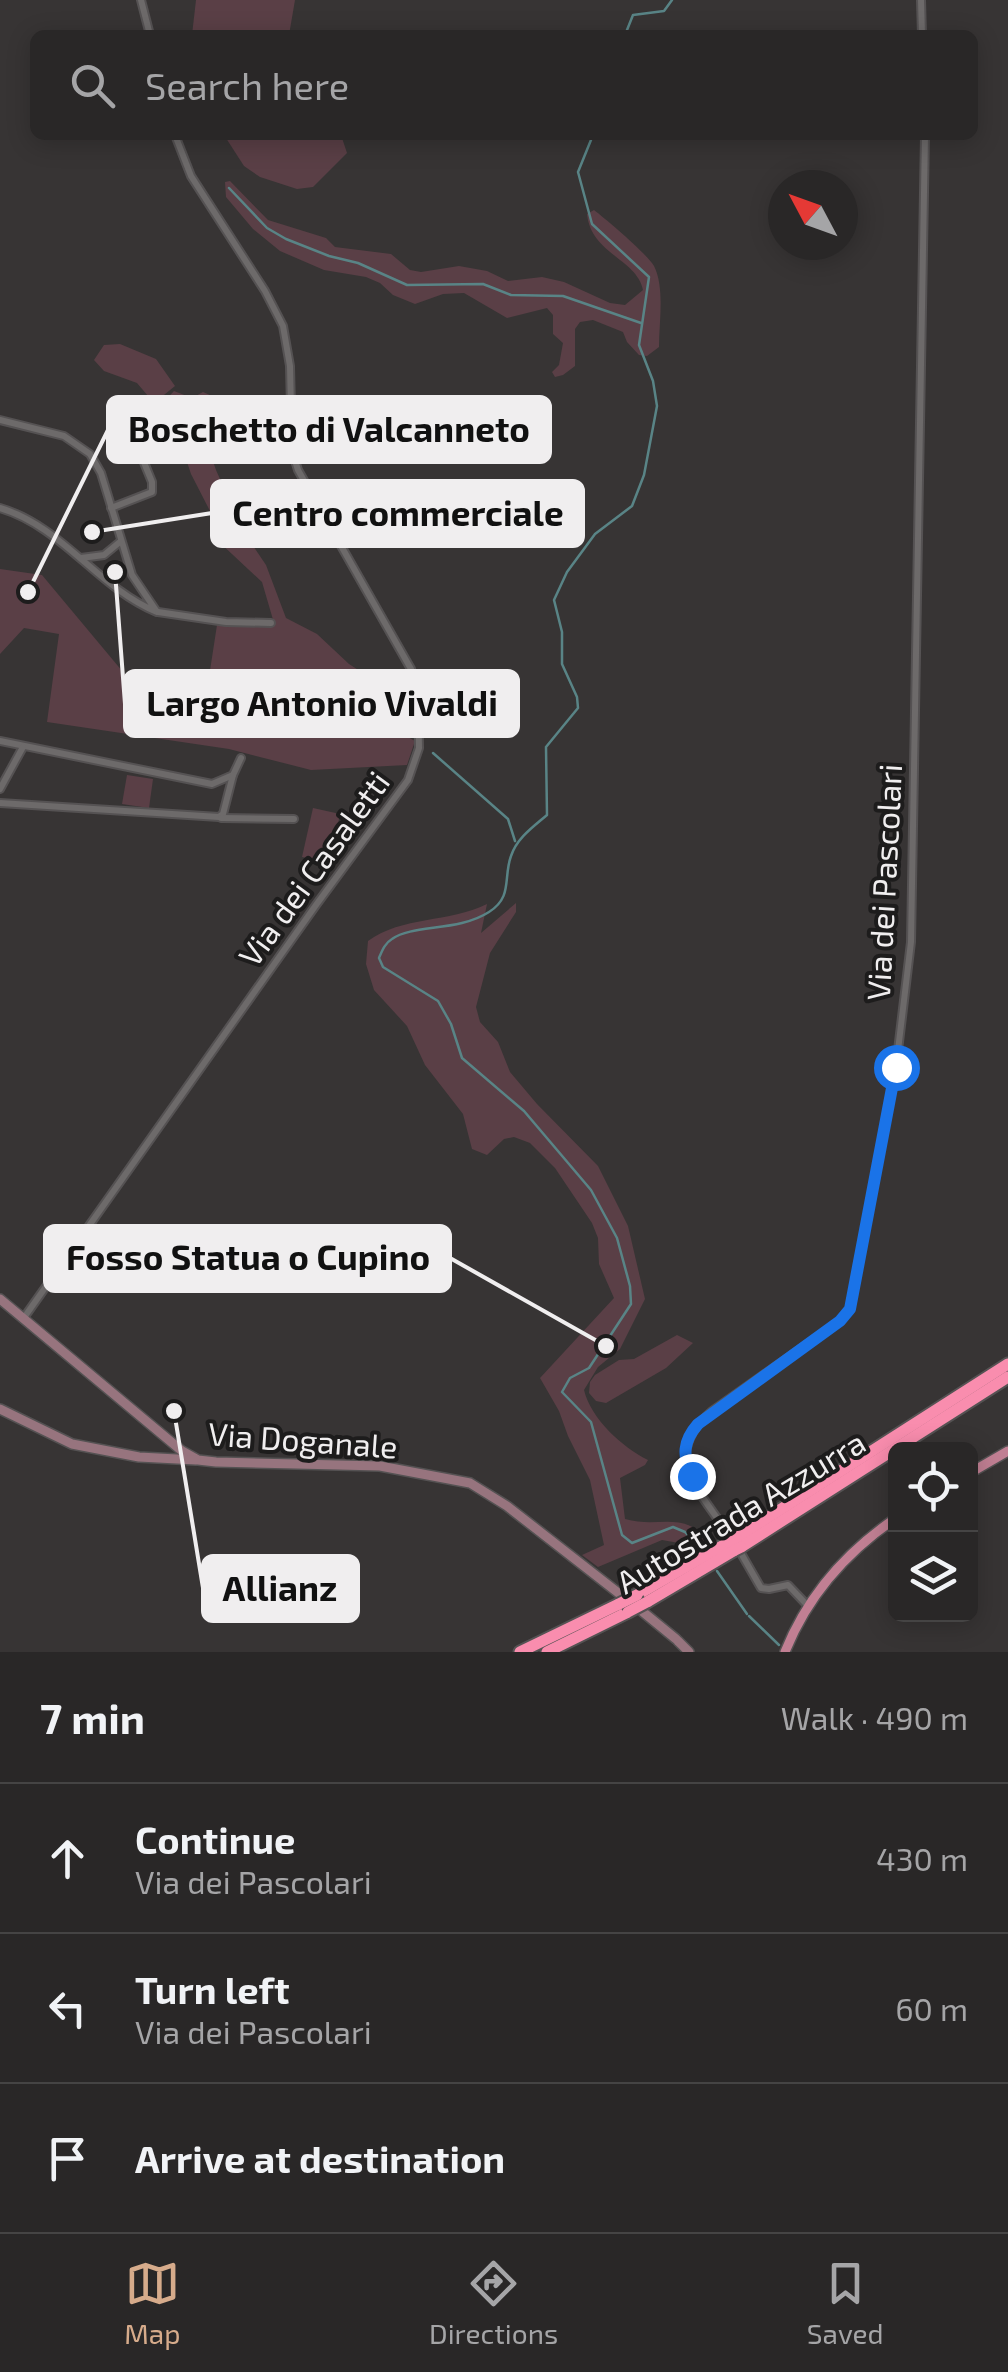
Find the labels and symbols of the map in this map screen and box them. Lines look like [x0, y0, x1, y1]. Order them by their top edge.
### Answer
north arrow [768, 170, 858, 260]
callout: Boschetto di Valcanneto [108, 397, 550, 462]
text: Boschetto di Valcanneto [128, 407, 530, 449]
callout: Centro commerciale [212, 481, 583, 546]
text: Centro commerciale [232, 491, 564, 533]
callout: Largo Antonio Vivaldi [125, 671, 518, 736]
text: Largo Antonio Vivaldi [146, 681, 498, 723]
street label: Via dei Casaletti [230, 763, 396, 973]
street label: Via dei Pascolari [858, 763, 908, 1001]
route start [874, 1045, 920, 1091]
callout: Fosso Statua o Cupino [45, 1226, 450, 1291]
text: Fosso Statua o Cupino [66, 1235, 430, 1277]
street label: Via Doganale [207, 1413, 399, 1465]
street label: Autostrada Azzurra [609, 1422, 871, 1600]
route end [670, 1454, 716, 1500]
callout: Allianz [203, 1556, 358, 1621]
text: Allianz [223, 1566, 337, 1608]

